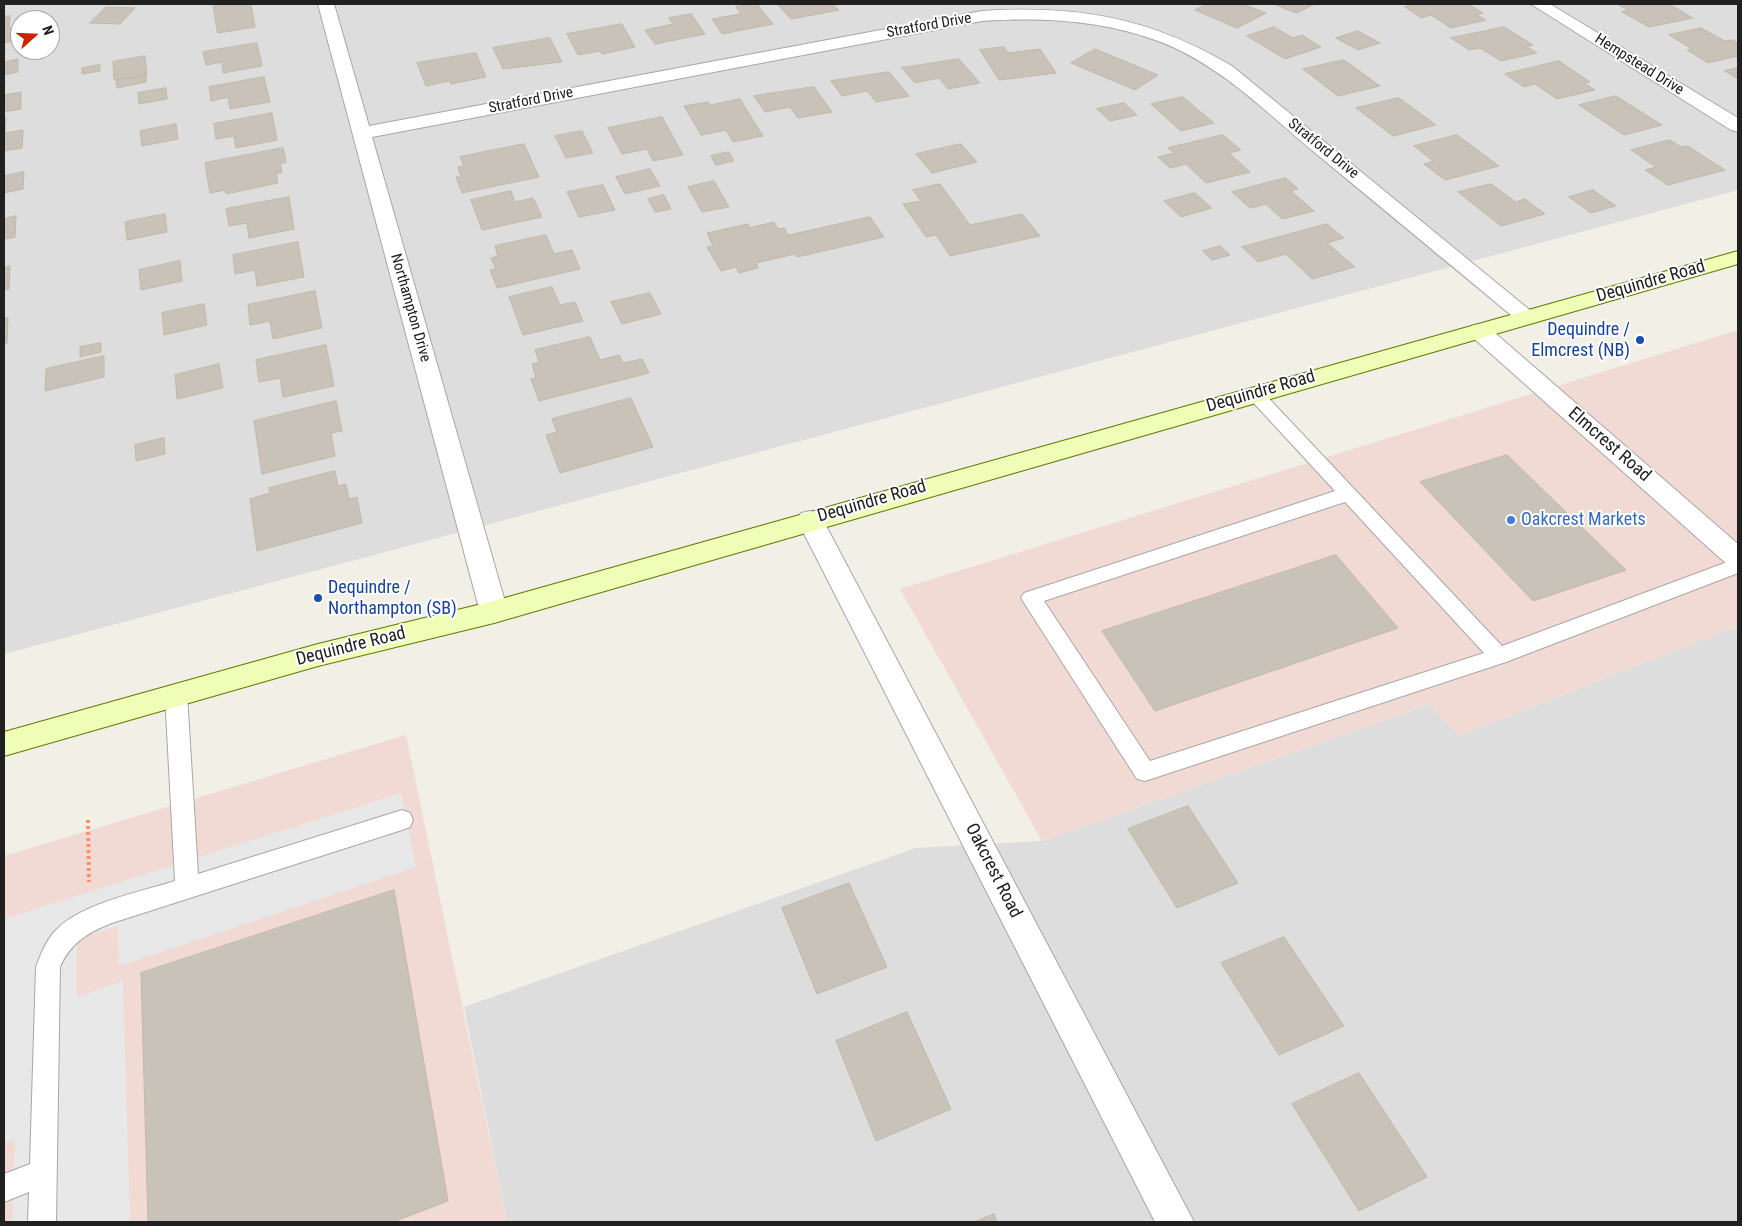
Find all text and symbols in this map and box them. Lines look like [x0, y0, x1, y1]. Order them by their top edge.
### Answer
north arrow [10, 10, 60, 60]
street label: Stratford Drive [885, 10, 973, 42]
text: N [39, 23, 57, 37]
street label: Hempstead Drive [1591, 31, 1687, 99]
street label: Stratford Drive [487, 84, 575, 118]
street label: Stratford Drive [1284, 115, 1362, 183]
street label: Northampton Drive [386, 252, 434, 364]
street label: Dequindre Road [1594, 256, 1708, 308]
place label: Dequindre / Elmcrest (NB) [1531, 319, 1630, 362]
marker: Dequindre / Elmcrest (NB) [1634, 334, 1646, 346]
street label: Dequindre Road [1204, 366, 1318, 418]
street label: Elmcrest Road [1563, 403, 1655, 487]
street label: Dequindre Road [815, 476, 929, 528]
place label: Oakcrest Markets [1521, 509, 1646, 531]
marker: Oakcrest Markets [1505, 514, 1517, 526]
place label: Dequindre / Northampton (SB) [328, 577, 457, 620]
marker: Dequindre / Northampton (SB) [312, 592, 324, 604]
street label: Dequindre Road [294, 623, 408, 671]
street label: Oakcrest Road [960, 820, 1026, 922]

